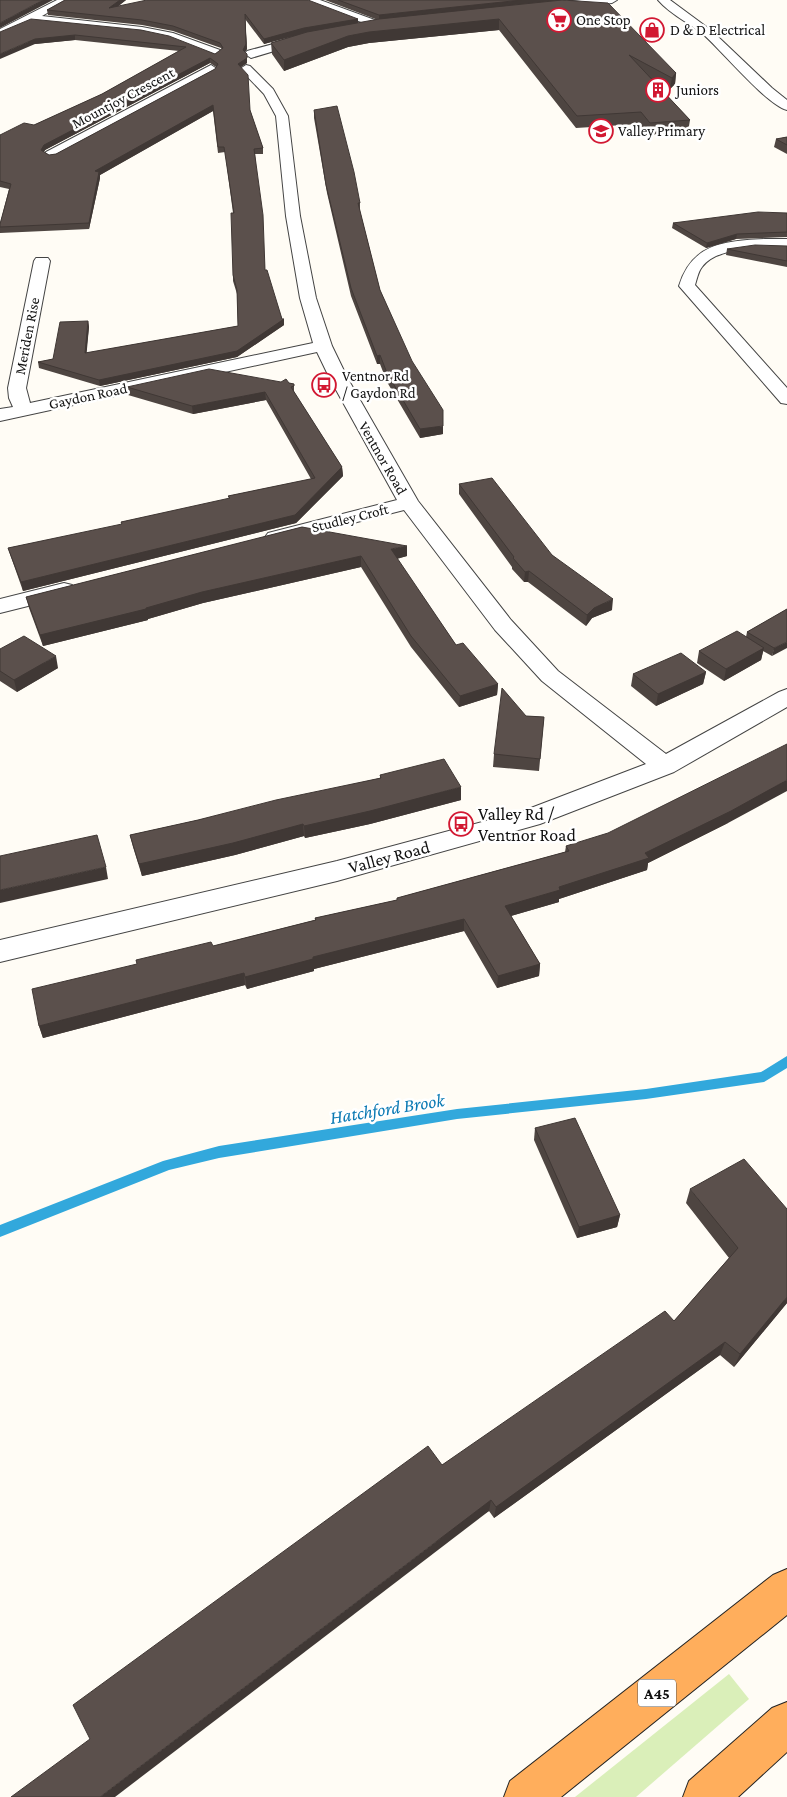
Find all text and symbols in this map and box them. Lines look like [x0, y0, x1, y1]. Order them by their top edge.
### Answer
supermarket icon: One Stop [546, 7, 572, 33]
place label: One Stop [576, 12, 631, 29]
shop icon: D & D Electrical [639, 17, 665, 43]
place label: D & D Electrical [670, 22, 765, 38]
street label: Mountjoy Crescent [69, 64, 178, 133]
building icon: Juniors [645, 77, 671, 103]
place label: Juniors [674, 82, 719, 99]
school or university icon: Valley Primary [588, 118, 614, 144]
place label: Valley Primary [618, 123, 705, 140]
street label: Meriden Rise [12, 296, 42, 376]
place label: Ventnor Rd / Gaydon Rd [342, 368, 416, 402]
bus stop icon: Ventnor Rd / Gaydon Rd [311, 372, 337, 398]
street label: Gaydon Road [47, 380, 129, 413]
street label: Ventnor Road [356, 419, 410, 497]
street label: Studley Croft [310, 500, 391, 536]
place label: Valley Rd / Ventnor Road [478, 804, 576, 845]
bus stop icon: Valley Rd / Ventnor Road [448, 811, 474, 837]
street label: Valley Road [346, 836, 432, 877]
water label: Hatchford Brook [328, 1089, 446, 1128]
road number: A45 [638, 1680, 676, 1706]

